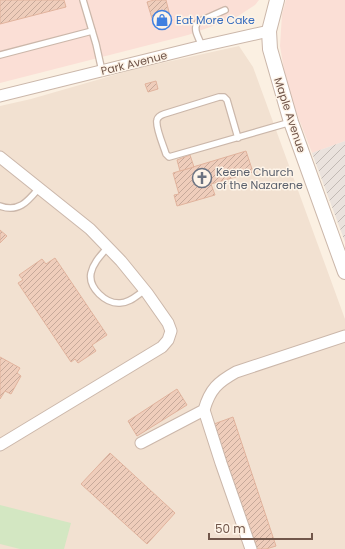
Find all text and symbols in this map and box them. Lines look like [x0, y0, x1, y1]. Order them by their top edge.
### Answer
shop icon: Eat More Cake [151, 9, 173, 31]
place label: Eat More Cake [176, 12, 255, 28]
street label: Park Avenue [99, 47, 169, 79]
street label: Maple Avenue [270, 75, 310, 155]
place label: Keene Church of the Nazarene [216, 164, 303, 193]
church icon: Keene Church of the Nazarene [191, 167, 213, 189]
scale bar [209, 515, 312, 541]
text: 50 m [215, 520, 246, 537]

